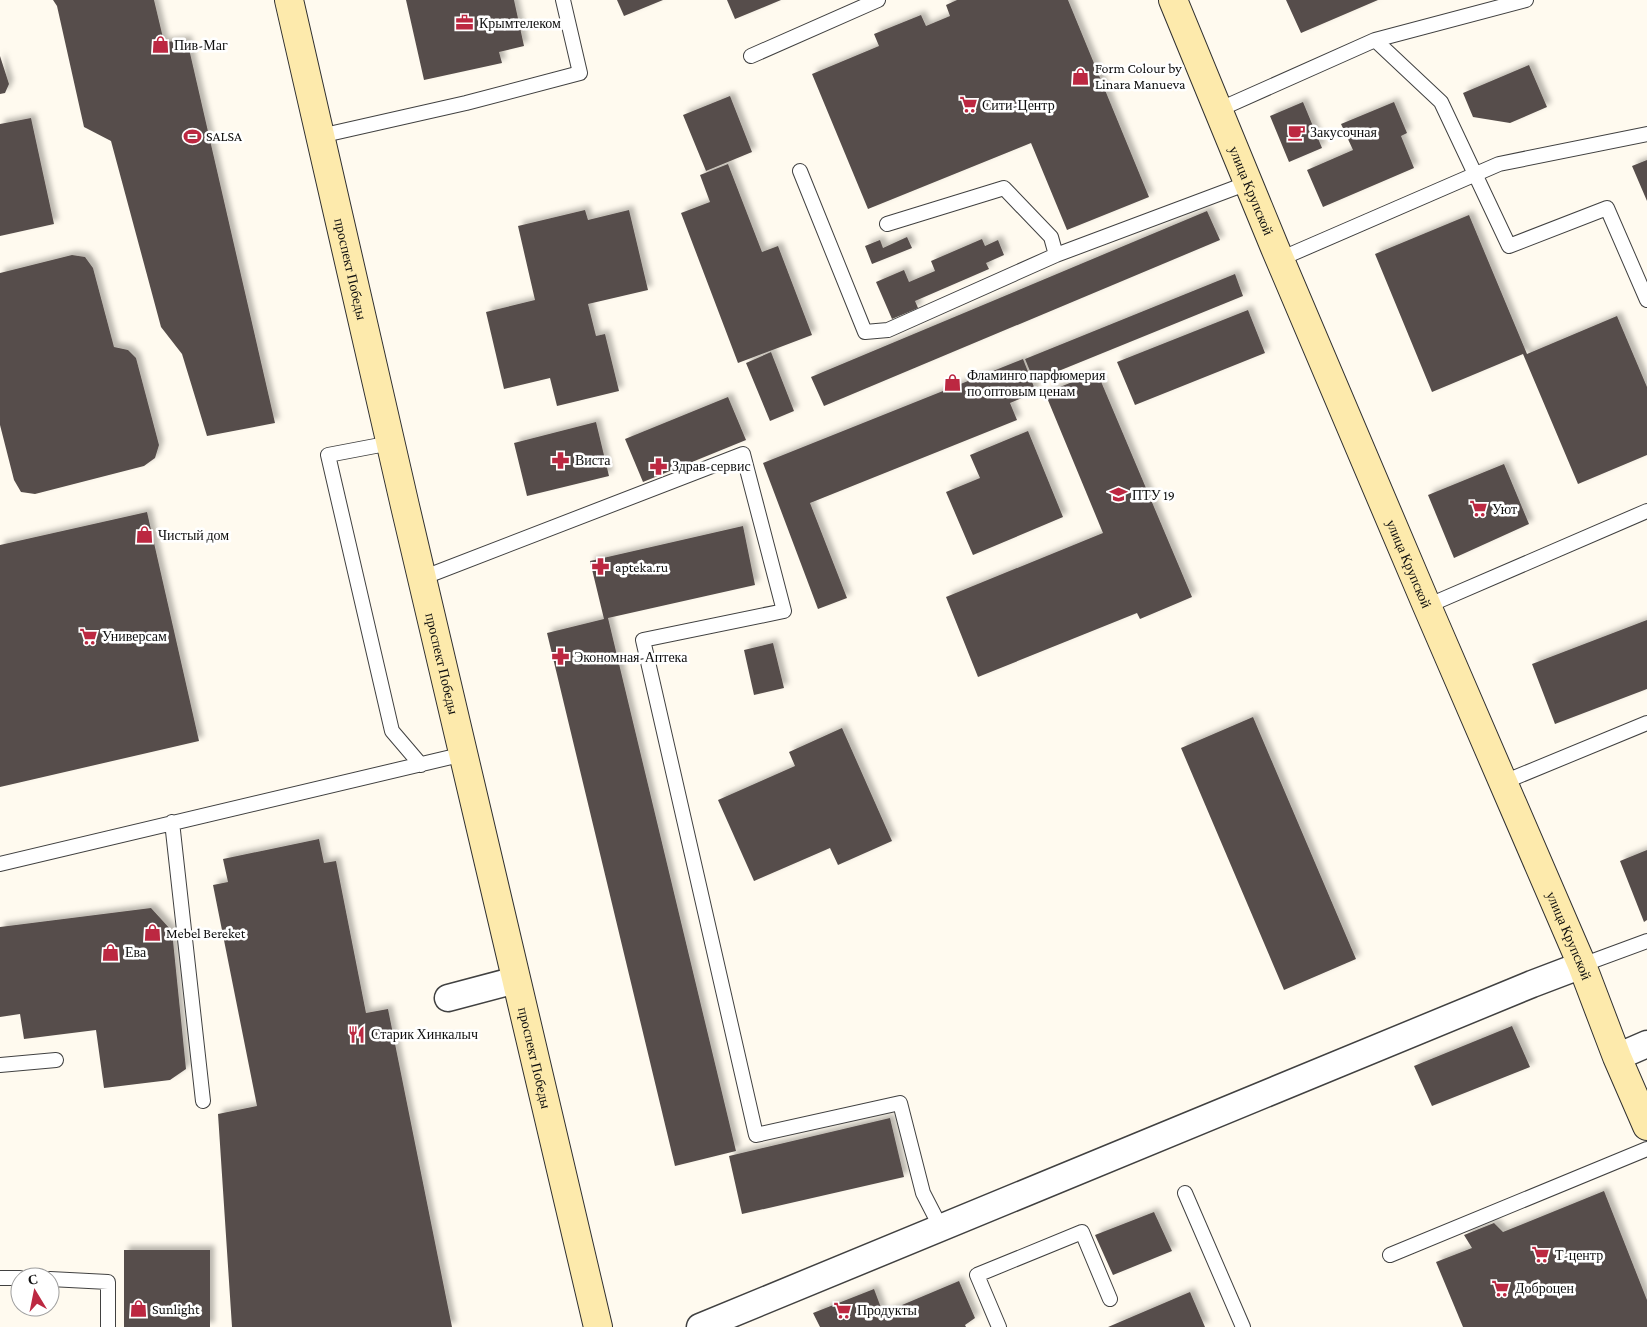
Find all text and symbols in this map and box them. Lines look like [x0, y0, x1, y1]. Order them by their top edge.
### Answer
office icon: Крымтелеком [455, 13, 475, 33]
place label: Крымтелеком [479, 15, 561, 31]
shop icon: Пив-Маг [150, 35, 170, 55]
place label: Пив-Маг [174, 37, 228, 53]
place label: Form Colour by Linara Manueva [1095, 60, 1186, 92]
shop icon: Form Colour by Linara Manueva [1071, 66, 1091, 86]
supermarket icon: Сити-Центр [958, 95, 978, 115]
place label: Сити-Центр [982, 97, 1055, 113]
cafe icon: Закусочная [1286, 122, 1306, 142]
place label: Закусочная [1310, 124, 1377, 140]
sports icon: SALSA [182, 126, 202, 146]
place label: SALSA [206, 128, 242, 144]
street label: улица Крупской [1226, 144, 1277, 238]
street label: проспект Победы [331, 217, 370, 322]
place label: Фламинго парфюмерия по оптовым ценам [967, 367, 1106, 399]
shop icon: Фламинго парфюмерия по оптовым ценам [943, 373, 963, 393]
pharmacy icon: Виста [551, 450, 571, 470]
place label: Виста [575, 452, 611, 468]
pharmacy icon: Здрав-сервис [648, 456, 668, 476]
place label: Здрав-сервис [672, 458, 751, 474]
school or university icon: ПТУ 19 [1108, 485, 1128, 505]
place label: ПТУ 19 [1132, 487, 1175, 503]
supermarket icon: Уют [1468, 499, 1488, 519]
place label: Уют [1492, 501, 1517, 517]
street label: улица Крупской [1383, 517, 1435, 611]
shop icon: Чистый дом [134, 525, 154, 545]
place label: Чистый дом [158, 527, 229, 543]
pharmacy icon: apteka.ru [591, 557, 611, 577]
place label: apteka.ru [615, 559, 669, 575]
street label: проспект Победы [422, 611, 462, 717]
supermarket icon: Универсам [78, 626, 98, 646]
place label: Универсам [102, 628, 167, 644]
pharmacy icon: Экономная-Аптека [550, 647, 570, 667]
place label: Экономная-Аптека [574, 649, 688, 665]
street label: улица Крупской [1543, 889, 1595, 983]
shop icon: Mebel Bereket [142, 923, 162, 943]
place label: Mebel Bereket [166, 925, 246, 941]
shop icon: Ева [101, 942, 121, 962]
place label: Ева [125, 944, 147, 960]
street label: проспект Победы [515, 1005, 555, 1111]
restaurant icon: Старик Хинкалыч [347, 1024, 367, 1044]
place label: Старик Хинкалыч [371, 1026, 478, 1042]
supermarket icon: Т-центр [1531, 1245, 1551, 1265]
place label: Т-центр [1555, 1247, 1603, 1263]
north arrow [10, 1267, 60, 1317]
text: С [26, 1270, 39, 1288]
supermarket icon: Доброцен [1491, 1278, 1511, 1298]
place label: Доброцен [1515, 1280, 1574, 1296]
shop icon: Sunlight [128, 1299, 148, 1319]
supermarket icon: Продукты [833, 1300, 853, 1320]
place label: Sunlight [152, 1301, 200, 1317]
place label: Продукты [857, 1302, 918, 1318]

